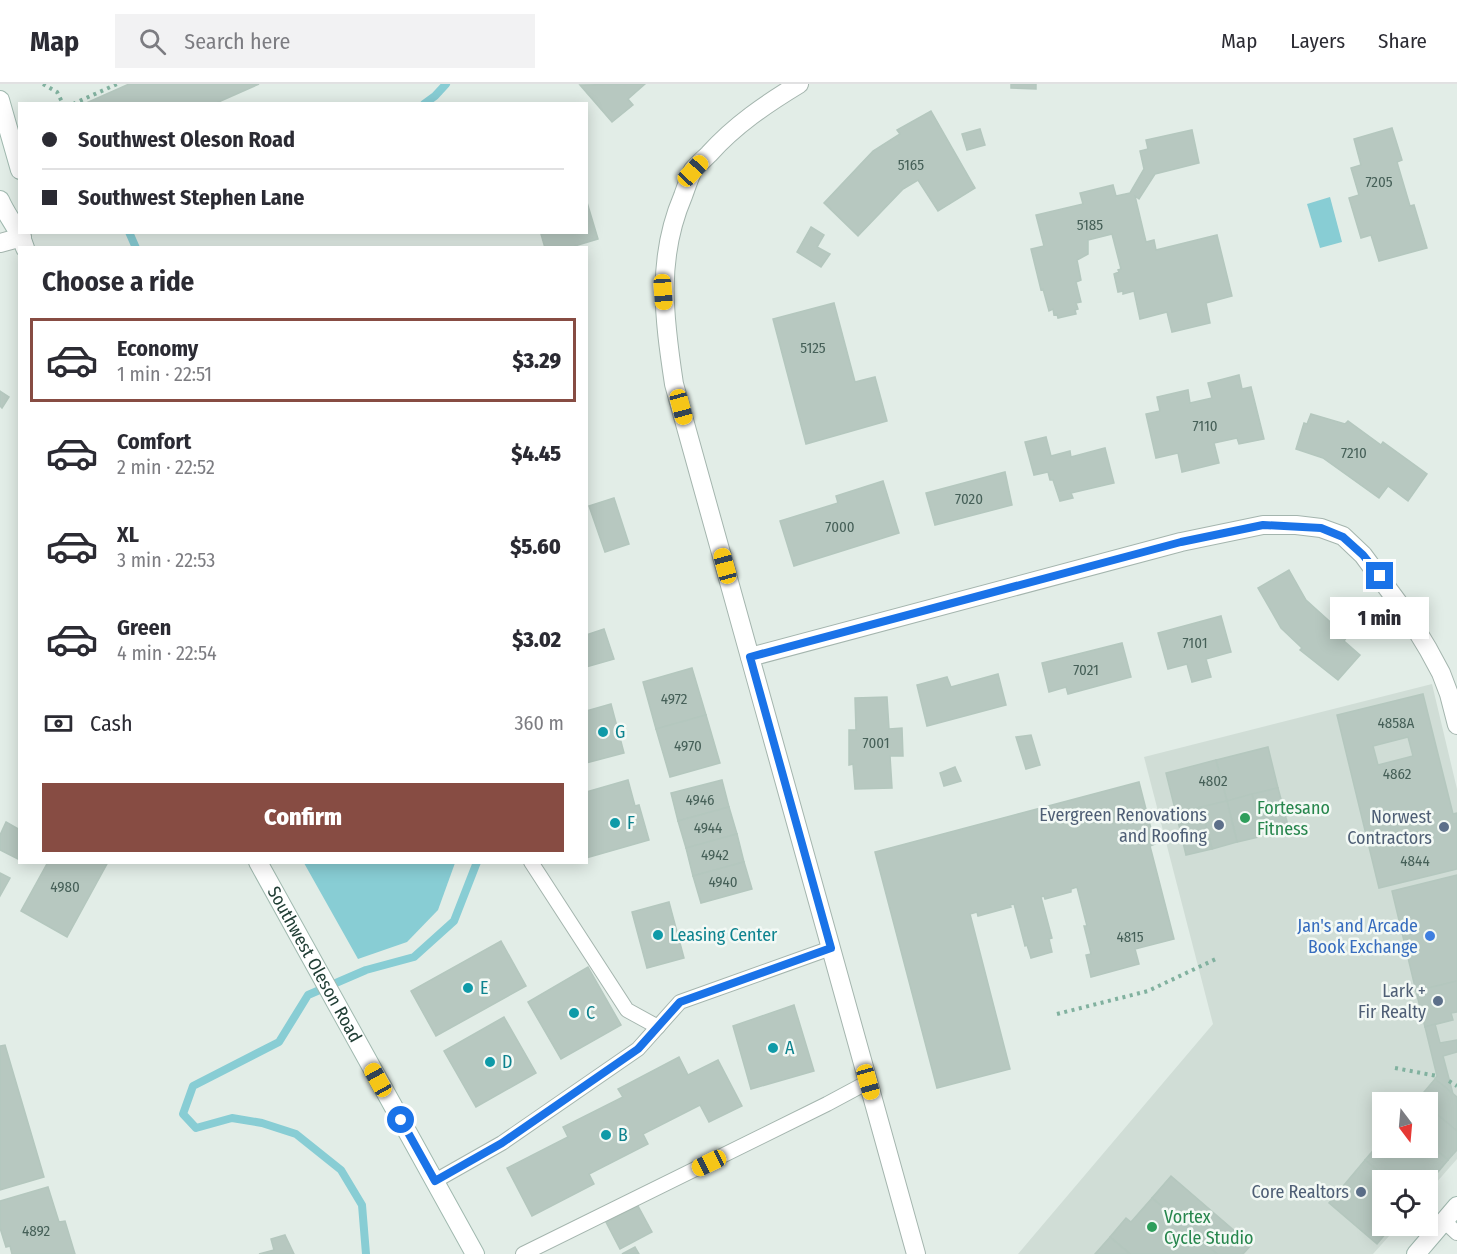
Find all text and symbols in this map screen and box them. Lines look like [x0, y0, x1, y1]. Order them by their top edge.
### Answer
search box [115, 14, 535, 68]
text: Map [30, 25, 79, 58]
icon: search [136, 25, 169, 58]
text: Search here [184, 28, 290, 55]
text: Map [1221, 28, 1257, 54]
text: Layers [1290, 28, 1345, 54]
text: Share [1378, 28, 1427, 54]
text: Southwest Oleson Road [78, 126, 295, 153]
car [674, 152, 712, 190]
house number: 5165 [898, 156, 924, 174]
house number: 7205 [1365, 173, 1393, 191]
text: Southwest Stephen Lane [78, 184, 304, 211]
house number: 5185 [1077, 216, 1103, 234]
text: Choose a ride [42, 266, 194, 298]
car [653, 273, 673, 311]
icon: car [45, 333, 99, 387]
text: Economy [117, 335, 198, 362]
house number: 5125 [800, 339, 826, 357]
text: $3.29 [512, 347, 561, 374]
text: 1 min · 22:51 [117, 362, 212, 386]
car [668, 387, 694, 427]
house number: 7110 [1192, 417, 1218, 435]
icon: car [45, 426, 99, 480]
text: Comfort [117, 428, 191, 455]
text: $4.45 [511, 440, 561, 467]
house number: 7210 [1341, 444, 1367, 462]
text: 2 min · 22:52 [117, 455, 215, 479]
house number: 7020 [955, 490, 983, 508]
house number: 7000 [825, 518, 855, 536]
icon: car [45, 519, 99, 573]
text: XL [117, 521, 139, 548]
text: $5.60 [510, 533, 561, 560]
car [712, 546, 738, 586]
text: 3 min · 22:53 [117, 548, 215, 572]
route end [1366, 562, 1393, 589]
callout: 1 min [1330, 597, 1430, 639]
text: 1 min [1358, 606, 1401, 630]
icon: car [45, 612, 99, 666]
text: Green [117, 614, 171, 641]
text: $3.02 [512, 626, 561, 653]
house number: 7101 [1182, 634, 1208, 652]
text: 4 min · 22:54 [117, 641, 217, 665]
house number: 7021 [1073, 661, 1099, 679]
house number: 4972 [661, 690, 688, 708]
icon: cash [42, 707, 75, 740]
text: Cash [90, 710, 133, 737]
text: 360 m [515, 711, 564, 735]
house number: 4858A [1377, 714, 1415, 732]
place label: G [615, 721, 625, 743]
marker: G [596, 725, 610, 739]
house number: 7001 [862, 734, 890, 752]
house number: 4970 [674, 737, 702, 755]
house number: 4862 [1383, 765, 1412, 783]
house number: 4802 [1198, 772, 1228, 790]
button: Confirm [42, 783, 564, 852]
house number: 4946 [686, 791, 714, 809]
place label: Fortesano Fitness [1257, 797, 1330, 840]
place label: Evergreen Renovations and Roofing [1039, 804, 1208, 847]
place label: Norwest Contractors [1347, 806, 1432, 849]
marker: Fortesano Fitness [1238, 811, 1252, 825]
place label: F [627, 812, 635, 834]
marker: F [608, 816, 622, 830]
marker: Evergreen Renovations and Roofing [1212, 818, 1226, 832]
house number: 4944 [694, 819, 722, 837]
marker: Norwest Contractors [1437, 820, 1451, 834]
house number: 4942 [701, 846, 729, 864]
house number: 4844 [1400, 852, 1430, 870]
house number: 4940 [708, 873, 738, 891]
house number: 4980 [50, 878, 80, 896]
street label: Southwest Oleson Road [263, 883, 367, 1046]
place label: Jan's and Arcade Book Exchange [1297, 915, 1418, 958]
place label: Leasing Center [670, 924, 778, 946]
marker: Leasing Center [651, 928, 665, 942]
house number: 4815 [1116, 928, 1144, 946]
marker: Jan's and Arcade Book Exchange [1423, 929, 1437, 943]
place label: E [480, 977, 488, 999]
place label: Lark + Fir Realty [1358, 980, 1426, 1023]
marker: E [461, 981, 475, 995]
marker: Lark + Fir Realty [1431, 994, 1445, 1008]
place label: C [586, 1002, 595, 1024]
marker: C [567, 1006, 581, 1020]
place label: A [785, 1037, 795, 1059]
marker: A [766, 1041, 780, 1055]
place label: D [502, 1051, 512, 1073]
marker: D [483, 1055, 497, 1069]
car [361, 1060, 395, 1100]
car [854, 1062, 882, 1102]
north arrow [1372, 1092, 1438, 1158]
map controls [1372, 1092, 1438, 1236]
route start [387, 1106, 414, 1133]
place label: B [618, 1124, 628, 1146]
marker: B [599, 1128, 613, 1142]
car [689, 1147, 729, 1179]
button: locate [1372, 1170, 1438, 1236]
place label: Core Realtors [1251, 1181, 1349, 1203]
marker: Core Realtors [1354, 1185, 1368, 1199]
place label: Vortex Cycle Studio [1164, 1206, 1254, 1249]
marker: Vortex Cycle Studio [1145, 1220, 1159, 1234]
house number: 4892 [22, 1222, 50, 1240]

